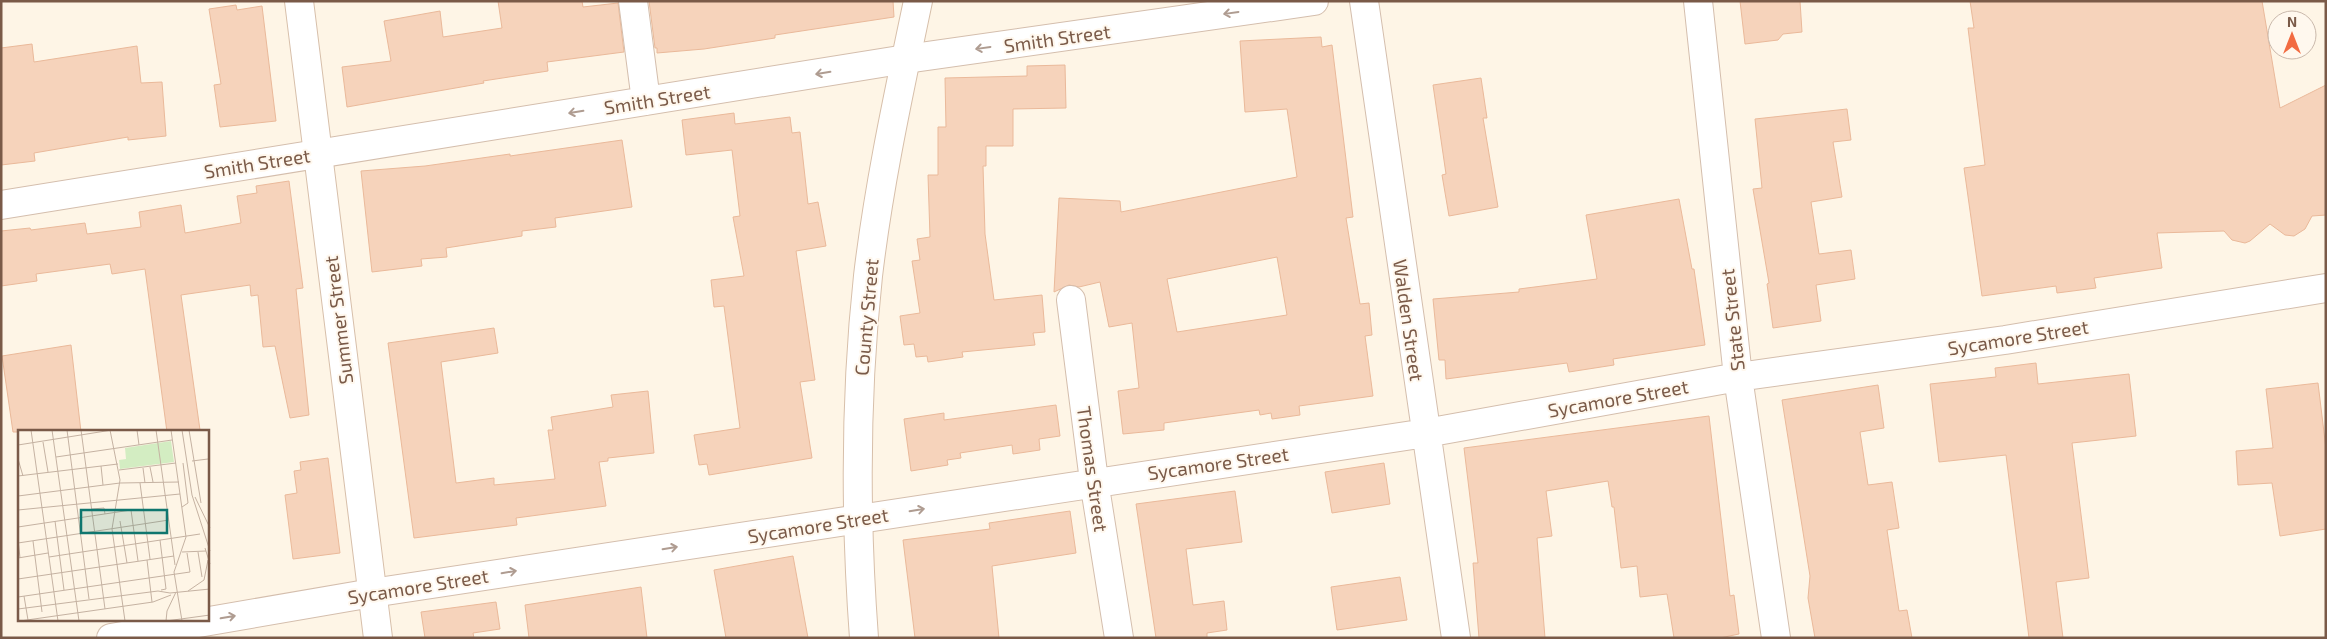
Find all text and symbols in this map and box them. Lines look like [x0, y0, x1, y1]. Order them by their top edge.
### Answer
one-way arrow [1223, 8, 1239, 18]
north arrow [2267, 10, 2317, 60]
text: N [2287, 13, 2297, 30]
street label: Smith Street [1002, 19, 1112, 57]
one-way arrow [976, 43, 992, 53]
one-way arrow [815, 68, 831, 78]
street label: Smith Street [602, 79, 712, 119]
one-way arrow [568, 107, 584, 117]
street label: Smith Street [202, 143, 312, 183]
street label: Summer Street [319, 254, 357, 386]
street label: Walden Street [1389, 257, 1429, 383]
street label: County Street [849, 258, 883, 376]
street label: State Street [1715, 268, 1749, 372]
street label: Sycamore Street [1946, 315, 2090, 359]
street label: Sycamore Street [1546, 374, 1690, 422]
street label: Thomas Street [1073, 405, 1113, 533]
inset map [18, 430, 209, 622]
street label: Sycamore Street [1146, 442, 1290, 484]
street label: Sycamore Street [746, 503, 890, 547]
one-way arrow [908, 505, 924, 515]
one-way arrow [661, 542, 677, 552]
street label: Sycamore Street [346, 564, 490, 608]
one-way arrow [501, 567, 517, 577]
one-way arrow [219, 612, 235, 622]

